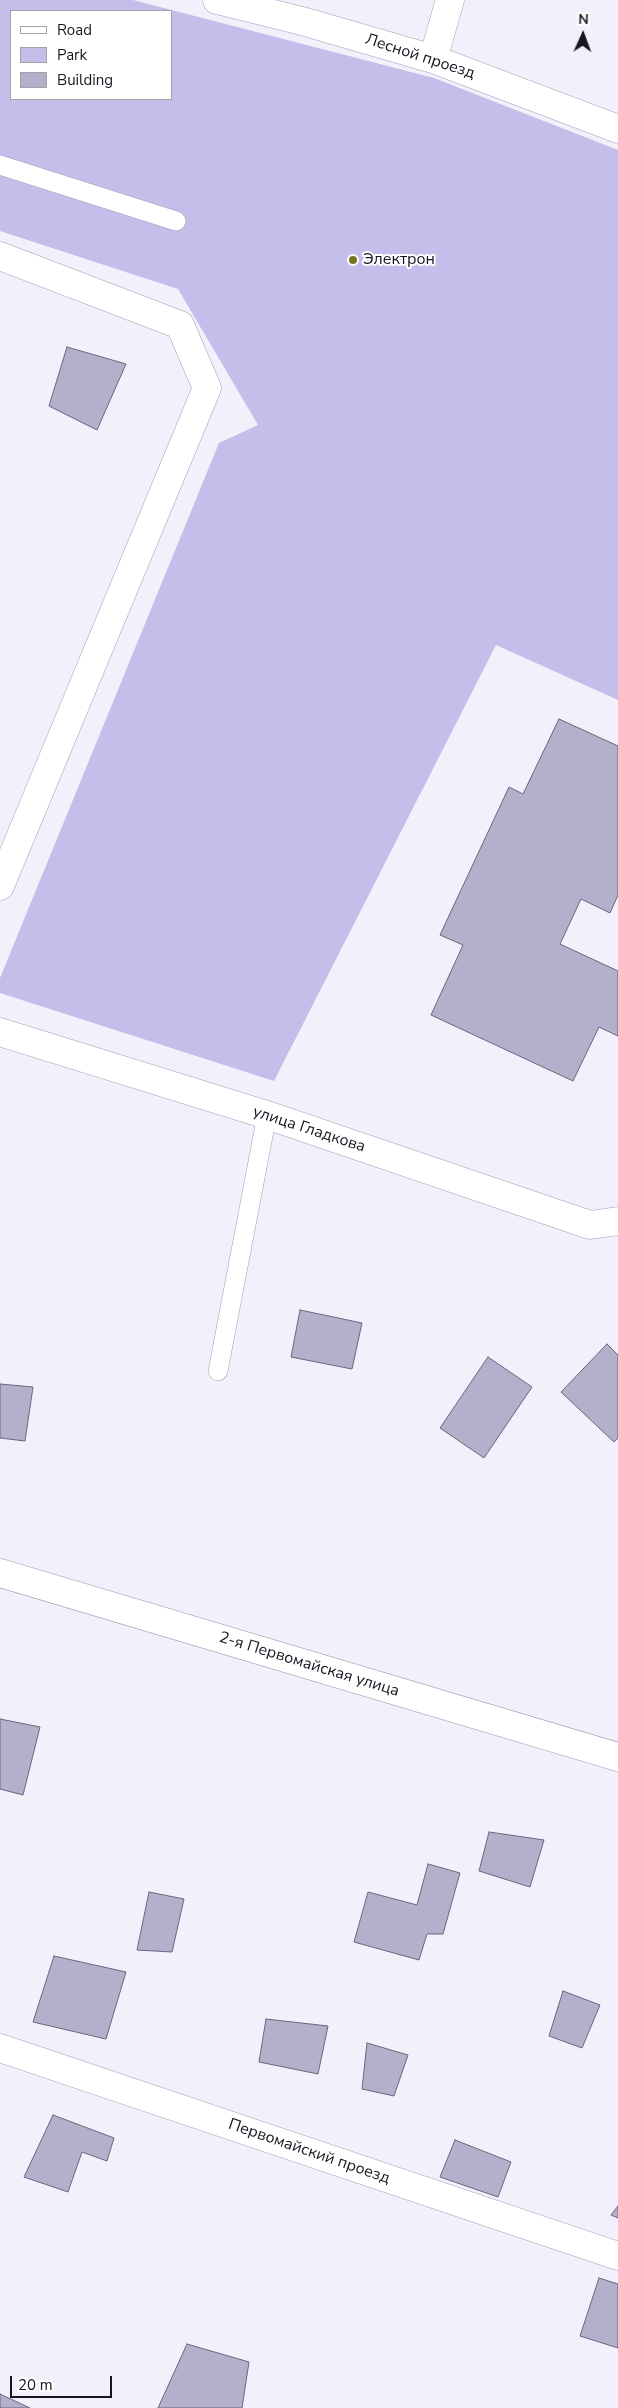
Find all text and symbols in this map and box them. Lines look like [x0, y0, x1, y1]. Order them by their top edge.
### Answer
legend [10, 10, 172, 100]
north arrow [558, 10, 608, 60]
text: N [578, 10, 589, 29]
text: Road [57, 20, 92, 40]
street label: Лесной проезд [363, 30, 477, 84]
text: Park [57, 45, 87, 65]
text: Building [57, 70, 113, 90]
place label: Электрон [363, 250, 435, 270]
marker: Электрон [347, 254, 359, 266]
street label: улица Гладкова [250, 1103, 368, 1157]
street label: 2-я Первомайская улица [216, 1628, 402, 1702]
street label: Первомайский проезд [226, 2115, 392, 2189]
scale bar [12, 2366, 115, 2398]
text: 20 m [18, 2375, 53, 2395]

